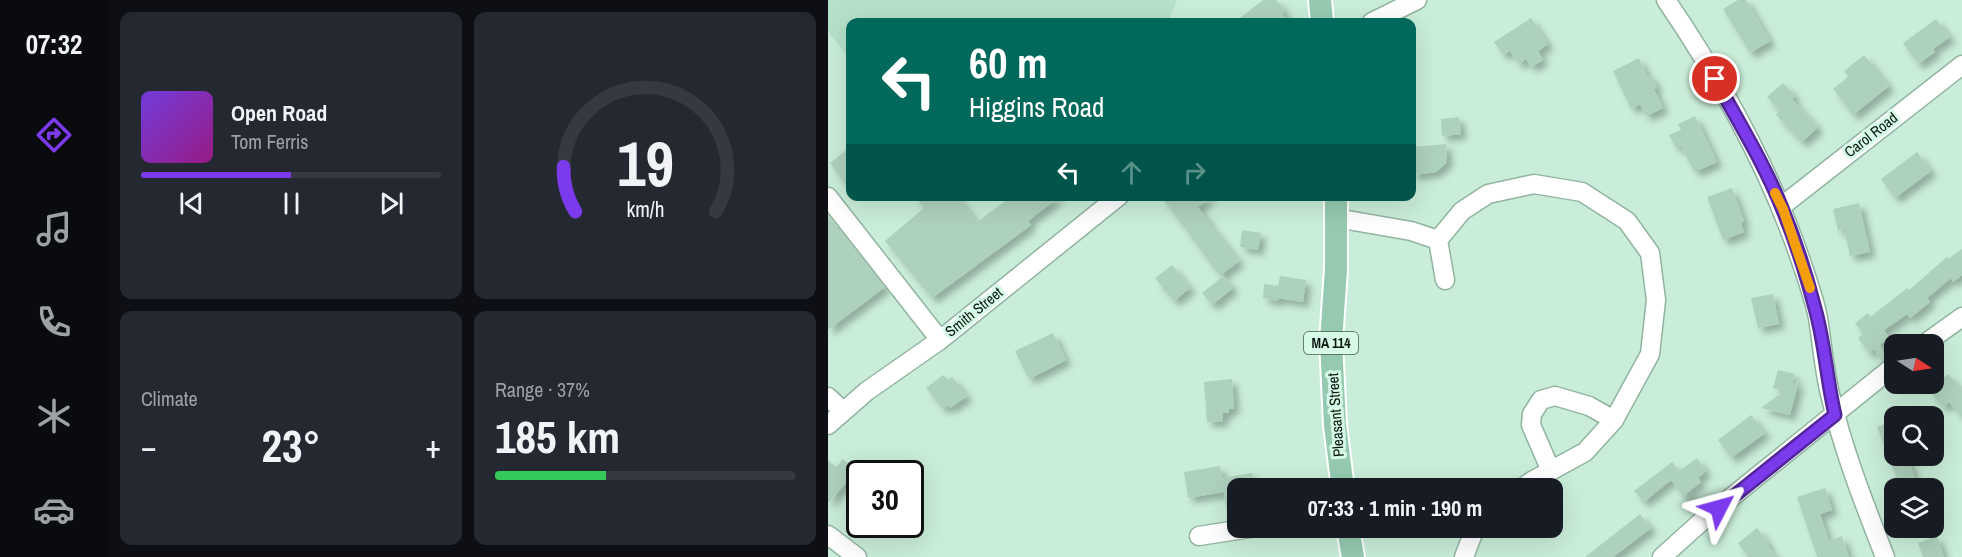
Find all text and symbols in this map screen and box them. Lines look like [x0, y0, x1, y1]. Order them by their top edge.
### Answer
text: 07:32 [26, 26, 82, 62]
text: 60 m [969, 35, 1048, 91]
icon: left [870, 42, 948, 120]
pin [1689, 53, 1740, 104]
icon: arrive [1698, 62, 1731, 95]
text: Higgins Road [969, 89, 1104, 125]
text: Open Road [231, 98, 327, 128]
street label: Carol Road [1840, 107, 1902, 162]
icon: directions [33, 114, 75, 156]
text: 19 [617, 122, 673, 206]
text: Tom Ferris [231, 128, 309, 155]
icon: left [1052, 156, 1085, 189]
icon: ahead [1115, 156, 1148, 189]
icon: right [1178, 156, 1211, 189]
icon: previous [175, 187, 208, 220]
icon: pause [275, 187, 308, 220]
icon: next [375, 187, 408, 220]
text: km/h [626, 196, 664, 225]
icon: music [33, 208, 75, 250]
street label: Smith Street [941, 282, 1007, 341]
icon: phone [33, 301, 75, 343]
road number: MA 114 [1304, 332, 1358, 354]
north arrow [1884, 334, 1944, 394]
map controls [1884, 334, 1944, 538]
street label: Pleasant Street [1322, 372, 1349, 458]
text: Range · 37% [495, 376, 590, 403]
text: Climate [141, 385, 198, 412]
icon: climate [33, 395, 75, 437]
text: 185 km [495, 406, 620, 467]
button: search [1884, 406, 1944, 466]
text: 23° [261, 415, 321, 476]
text: − [141, 424, 157, 468]
text: + [425, 424, 441, 468]
speed limit sign: 30 [846, 460, 924, 538]
position arrow [1687, 476, 1751, 540]
button: layers [1884, 478, 1944, 538]
icon: car [33, 489, 75, 531]
text: 07:33 · 1 min · 190 m [1308, 493, 1482, 523]

